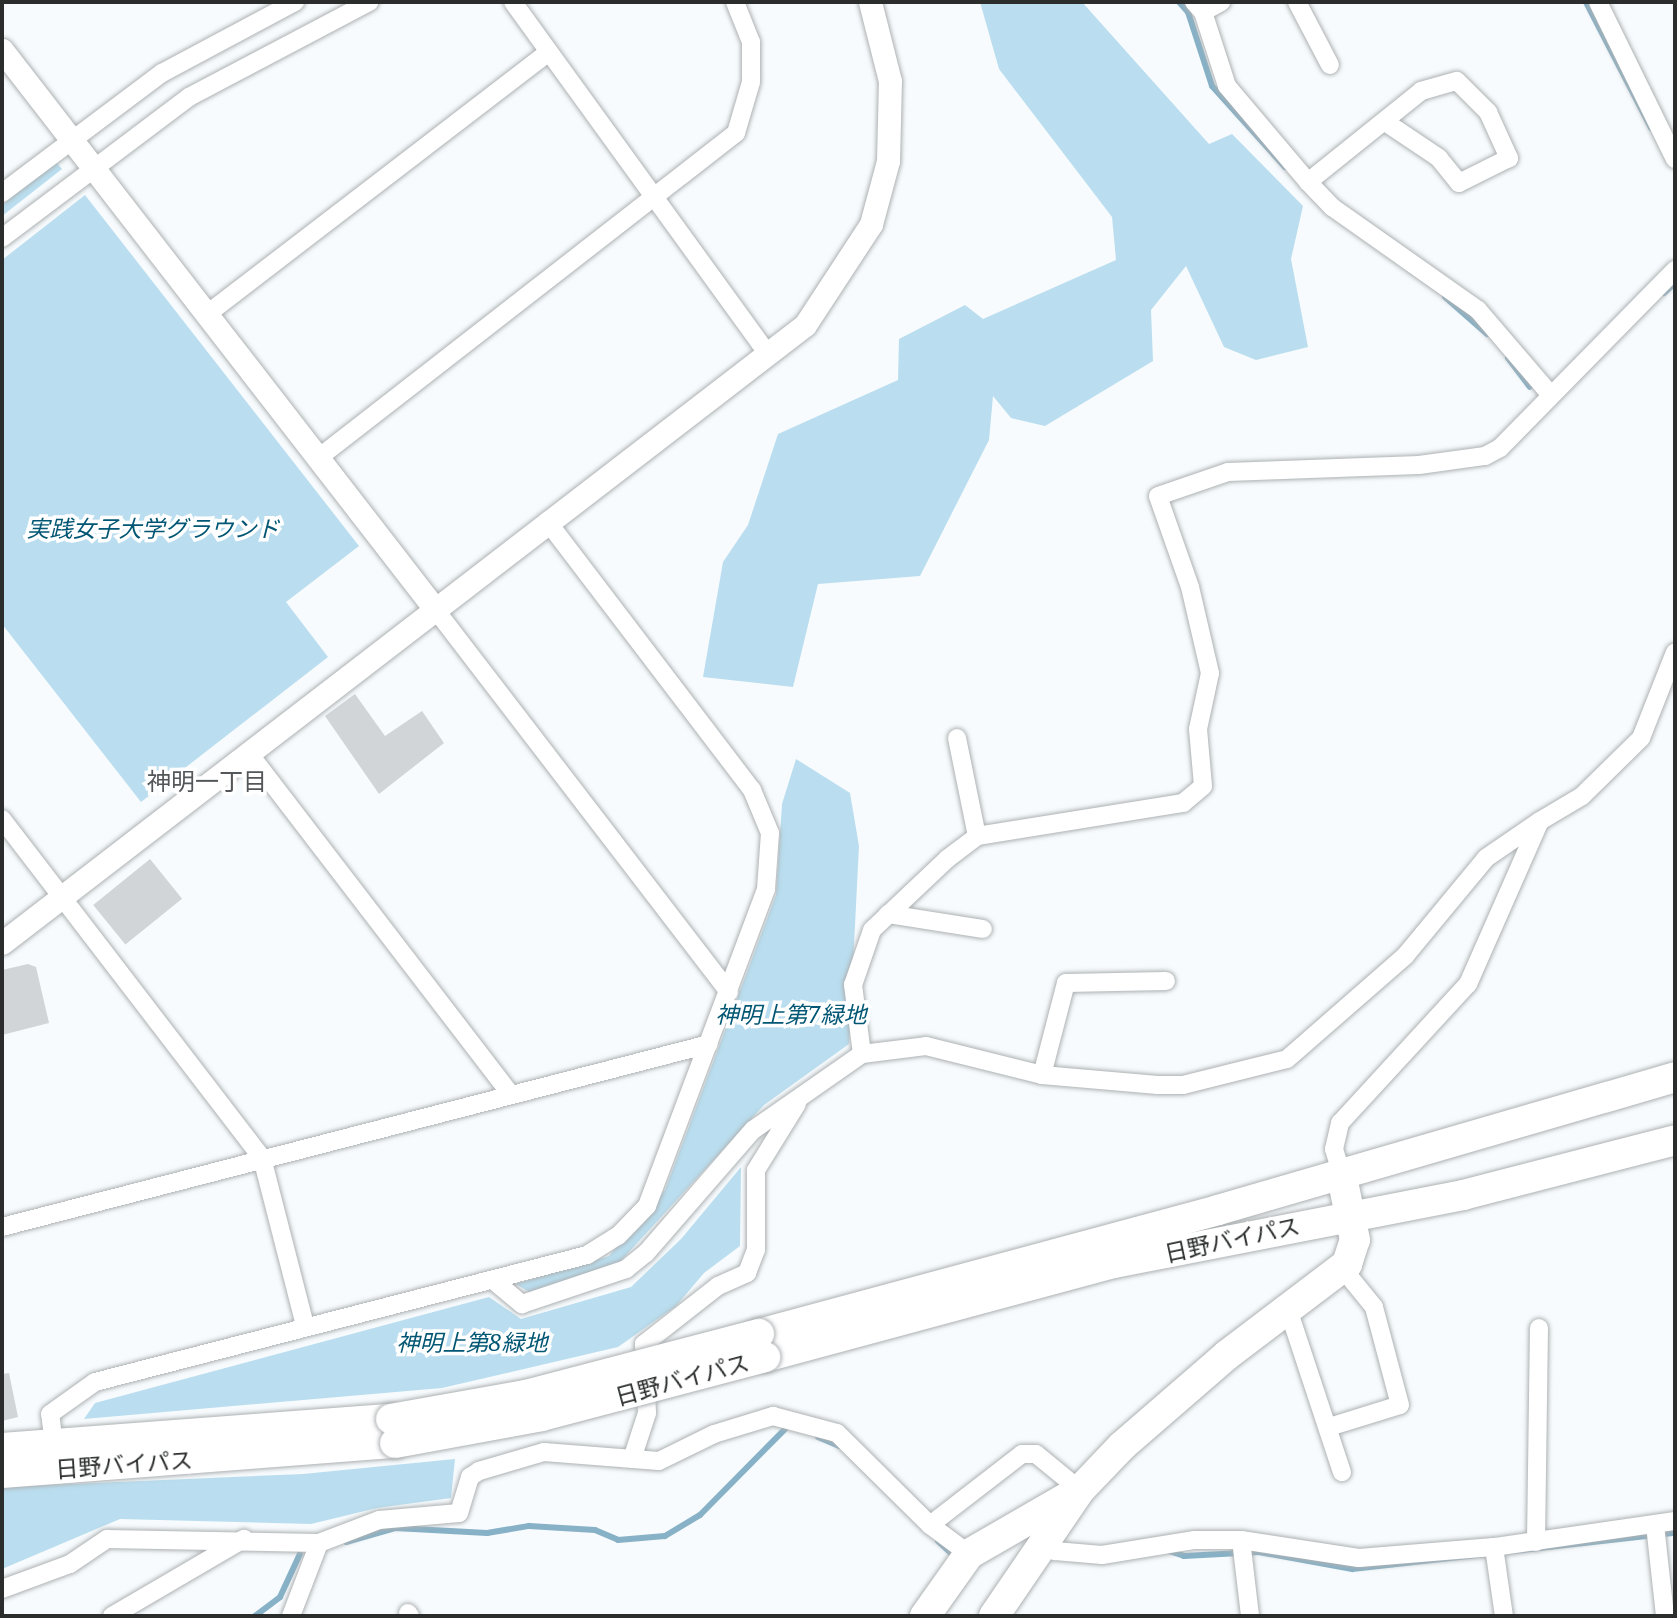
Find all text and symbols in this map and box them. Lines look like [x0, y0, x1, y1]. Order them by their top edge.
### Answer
park label: 実践女子大学グラウンド [27, 514, 279, 542]
district label: 神明一丁目 [147, 767, 267, 795]
park label: 神明上第7緑地 [716, 1000, 866, 1028]
street label: 日野バイパス [1162, 1211, 1302, 1267]
park label: 神明上第8緑地 [397, 1328, 547, 1356]
street label: 日野バイパス [612, 1348, 752, 1410]
street label: 日野バイパス [54, 1445, 194, 1483]

